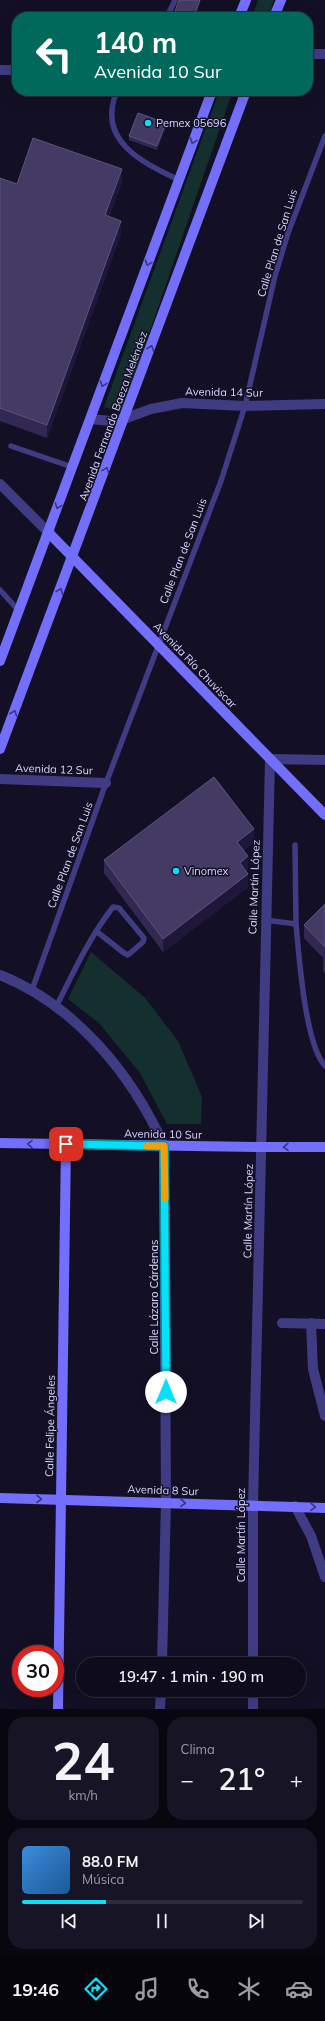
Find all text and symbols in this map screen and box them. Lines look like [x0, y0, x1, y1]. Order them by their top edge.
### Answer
text: 140 m [94, 25, 177, 60]
icon: left [28, 28, 80, 80]
text: Avenida 10 Sur [94, 60, 222, 83]
place label: Pemex 05696 [156, 116, 227, 130]
marker: Pemex 05696 [143, 118, 153, 128]
one-way arrow [190, 137, 198, 144]
street label: Calle Plan de San Luis [254, 187, 300, 299]
one-way arrow [145, 259, 153, 266]
street label: Avenida Fernando Baeza Meléndez [76, 329, 150, 503]
one-way arrow [146, 344, 154, 351]
one-way arrow [99, 381, 107, 388]
street label: Avenida 14 Sur [185, 384, 263, 400]
one-way arrow [101, 466, 109, 473]
street label: Calle Plan de San Luis [156, 496, 210, 606]
one-way arrow [54, 503, 62, 510]
one-way arrow [55, 588, 63, 595]
street label: Avenida Río Chuviscar [150, 619, 240, 711]
one-way arrow [9, 709, 17, 716]
street label: Avenida 12 Sur [15, 761, 93, 777]
street label: Calle Plan de San Luis [44, 800, 96, 910]
street label: Calle Martín López [245, 839, 263, 935]
place label: Vinomex [184, 864, 229, 878]
marker: Vinomex [171, 866, 181, 876]
street label: Avenida 10 Sur [124, 1126, 202, 1142]
pin [49, 1127, 83, 1161]
icon: arrive [55, 1133, 77, 1155]
one-way arrow [27, 1140, 33, 1148]
one-way arrow [283, 1143, 289, 1151]
street label: Calle Martín López [240, 1163, 256, 1258]
street label: Calle Lázaro Cárdenas [147, 1239, 161, 1355]
position arrow [145, 1371, 187, 1413]
street label: Calle Felipe Ángeles [42, 1375, 58, 1477]
street label: Avenida 8 Sur [127, 1482, 199, 1498]
street label: Calle Martín López [234, 1487, 248, 1582]
one-way arrow [36, 1495, 42, 1503]
one-way arrow [180, 1499, 186, 1507]
one-way arrow [310, 1503, 316, 1512]
speed limit sign: 30 [12, 1645, 64, 1697]
text: 19:47 · 1 min · 190 m [118, 1667, 264, 1686]
text: 24 [52, 1728, 114, 1793]
text: Clima [181, 1741, 215, 1757]
text: 21° [218, 1760, 265, 1798]
text: − [181, 1766, 194, 1794]
text: + [290, 1766, 303, 1794]
text: km/h [69, 1787, 98, 1803]
text: 88.0 FM [82, 1852, 138, 1871]
text: Música [82, 1871, 124, 1887]
icon: previous [58, 1910, 80, 1932]
icon: pause [151, 1910, 173, 1932]
icon: next [245, 1910, 267, 1932]
icon: directions [82, 1975, 110, 2003]
icon: music [133, 1975, 161, 2003]
icon: phone [184, 1975, 212, 2003]
icon: climate [235, 1975, 263, 2003]
icon: car [285, 1975, 313, 2003]
text: 19:46 [11, 1978, 59, 2001]

